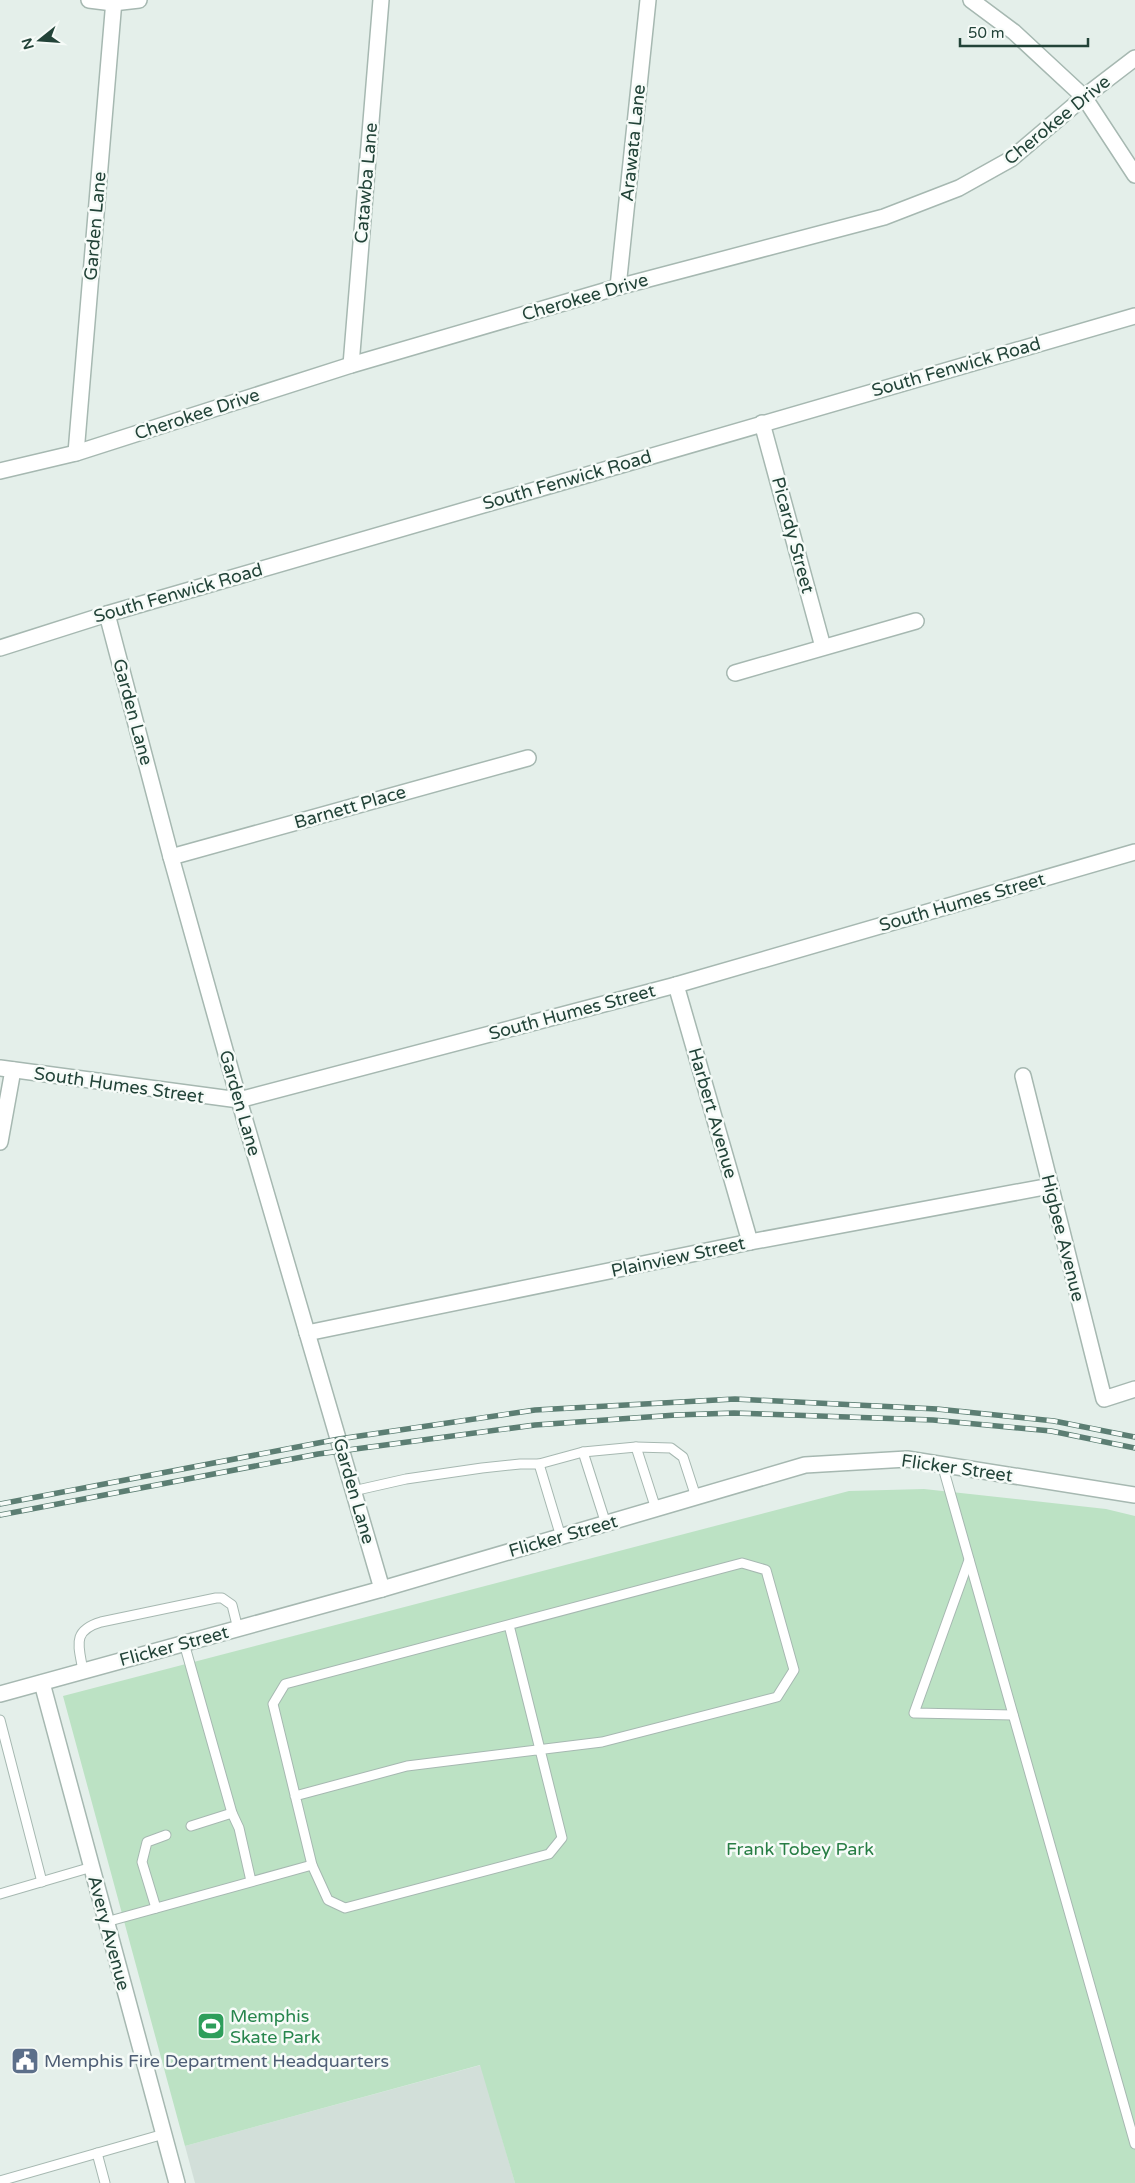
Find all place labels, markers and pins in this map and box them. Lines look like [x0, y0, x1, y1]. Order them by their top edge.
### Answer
place label: Memphis Skate Park [230, 2005, 321, 2048]
sports icon: Memphis Skate Park [196, 2011, 226, 2041]
public building icon: Memphis Fire Department Headquarters [10, 2046, 40, 2076]
place label: Memphis Fire Department Headquarters [44, 2050, 389, 2072]

